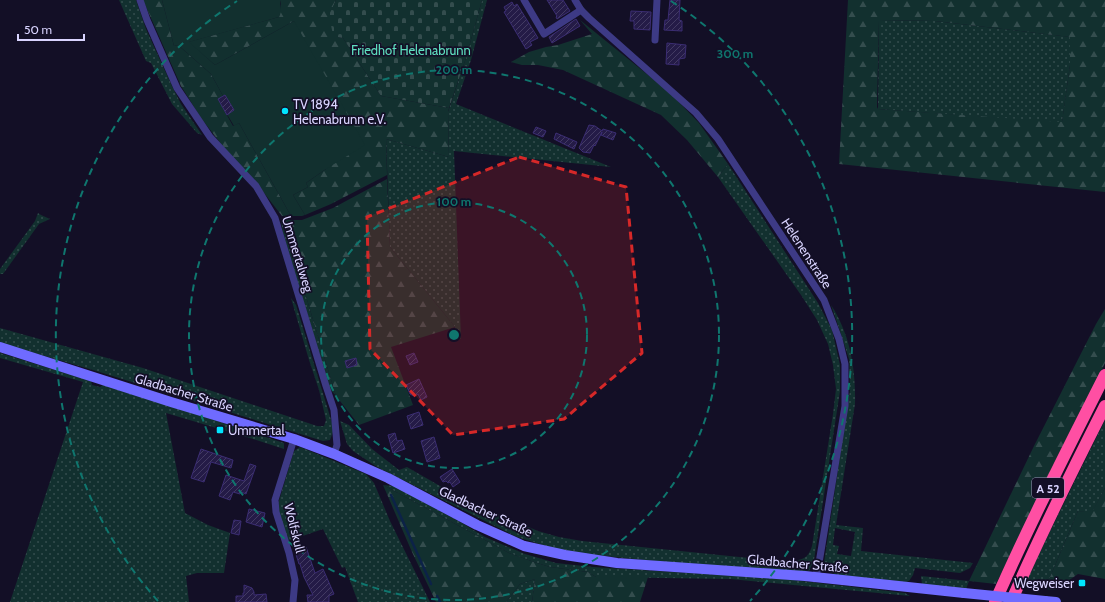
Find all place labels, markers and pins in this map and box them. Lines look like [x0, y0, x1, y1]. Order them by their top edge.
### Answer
place label: TV 1894 Helenabrunn e.V. [293, 96, 387, 127]
marker: TV 1894 Helenabrunn e.V. [280, 106, 290, 116]
centre of rings [447, 328, 461, 342]
place label: Ummertal [228, 422, 284, 438]
marker: Ummertal [215, 425, 225, 435]
place label: Wegweiser [1014, 575, 1075, 591]
marker: Wegweiser [1077, 578, 1087, 588]

